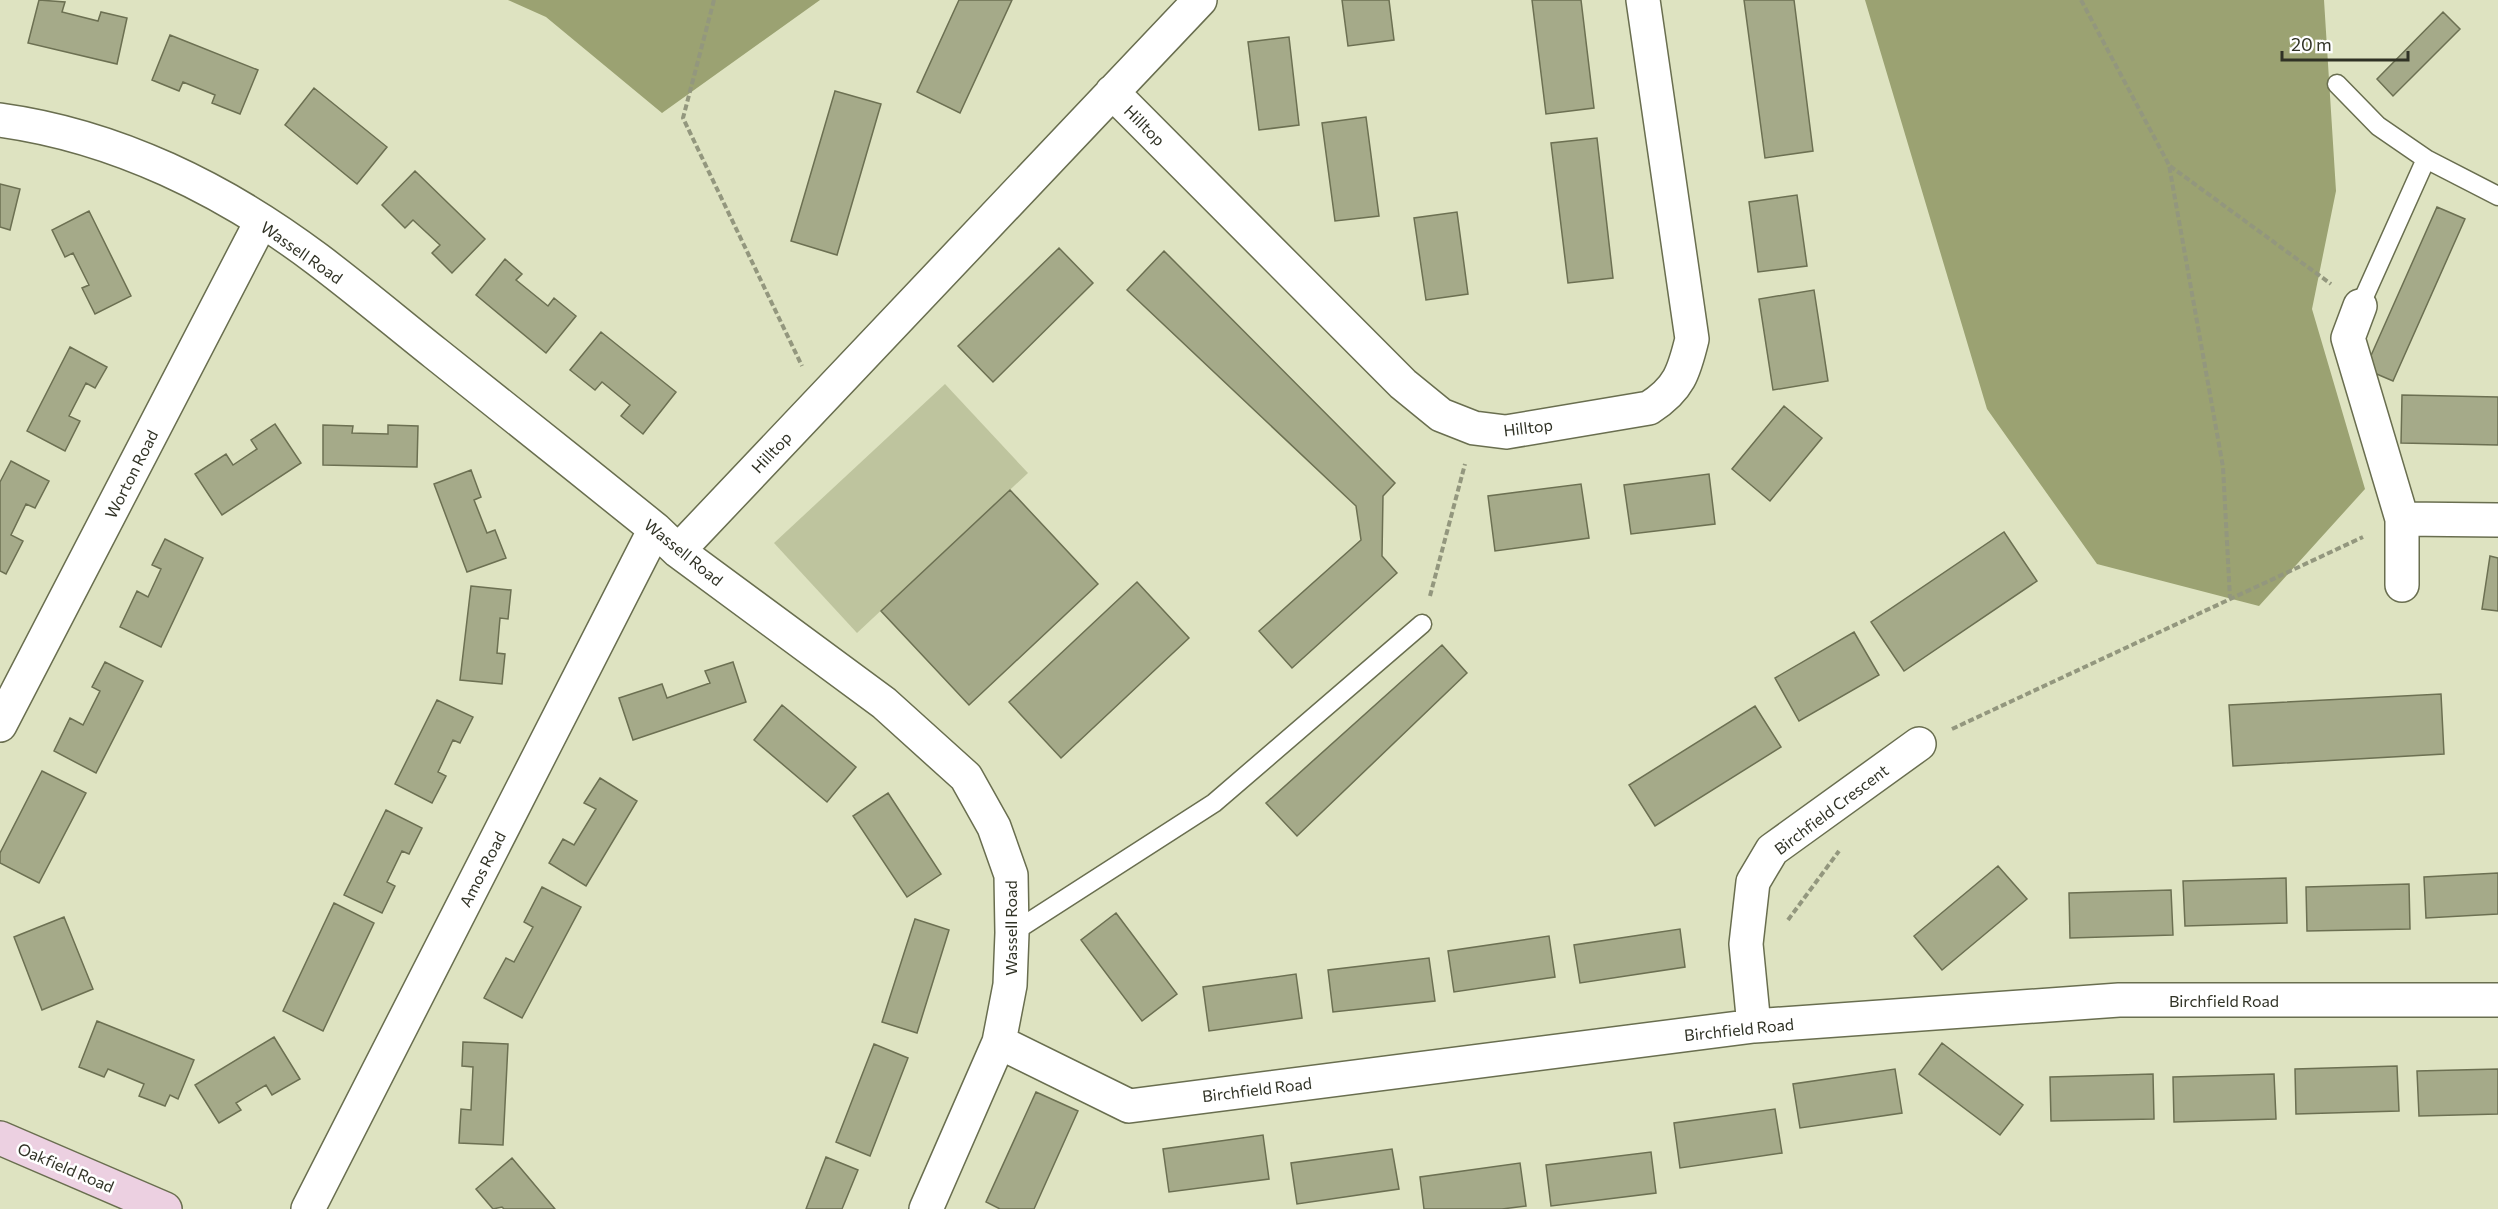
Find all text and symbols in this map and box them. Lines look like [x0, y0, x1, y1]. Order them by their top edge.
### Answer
scale bar [2282, 24, 2408, 62]
text: 20 m [2291, 33, 2332, 55]
street label: Hilltop [1121, 101, 1169, 149]
street label: Wassell Road [257, 217, 347, 287]
street label: Hilltop [1502, 415, 1554, 439]
street label: Worton Road [101, 427, 161, 521]
street label: Hilltop [747, 427, 795, 477]
street label: Wassell Road [641, 515, 727, 589]
street label: Birchfield Crescent [1770, 760, 1892, 858]
street label: Amos Road [455, 828, 509, 910]
street label: Wassell Road [1001, 880, 1020, 976]
street label: Birchfield Road [2169, 991, 2279, 1010]
street label: Birchfield Road [1683, 1014, 1795, 1044]
street label: Birchfield Road [1201, 1073, 1313, 1105]
street label: Oakfield Road [15, 1138, 117, 1196]

